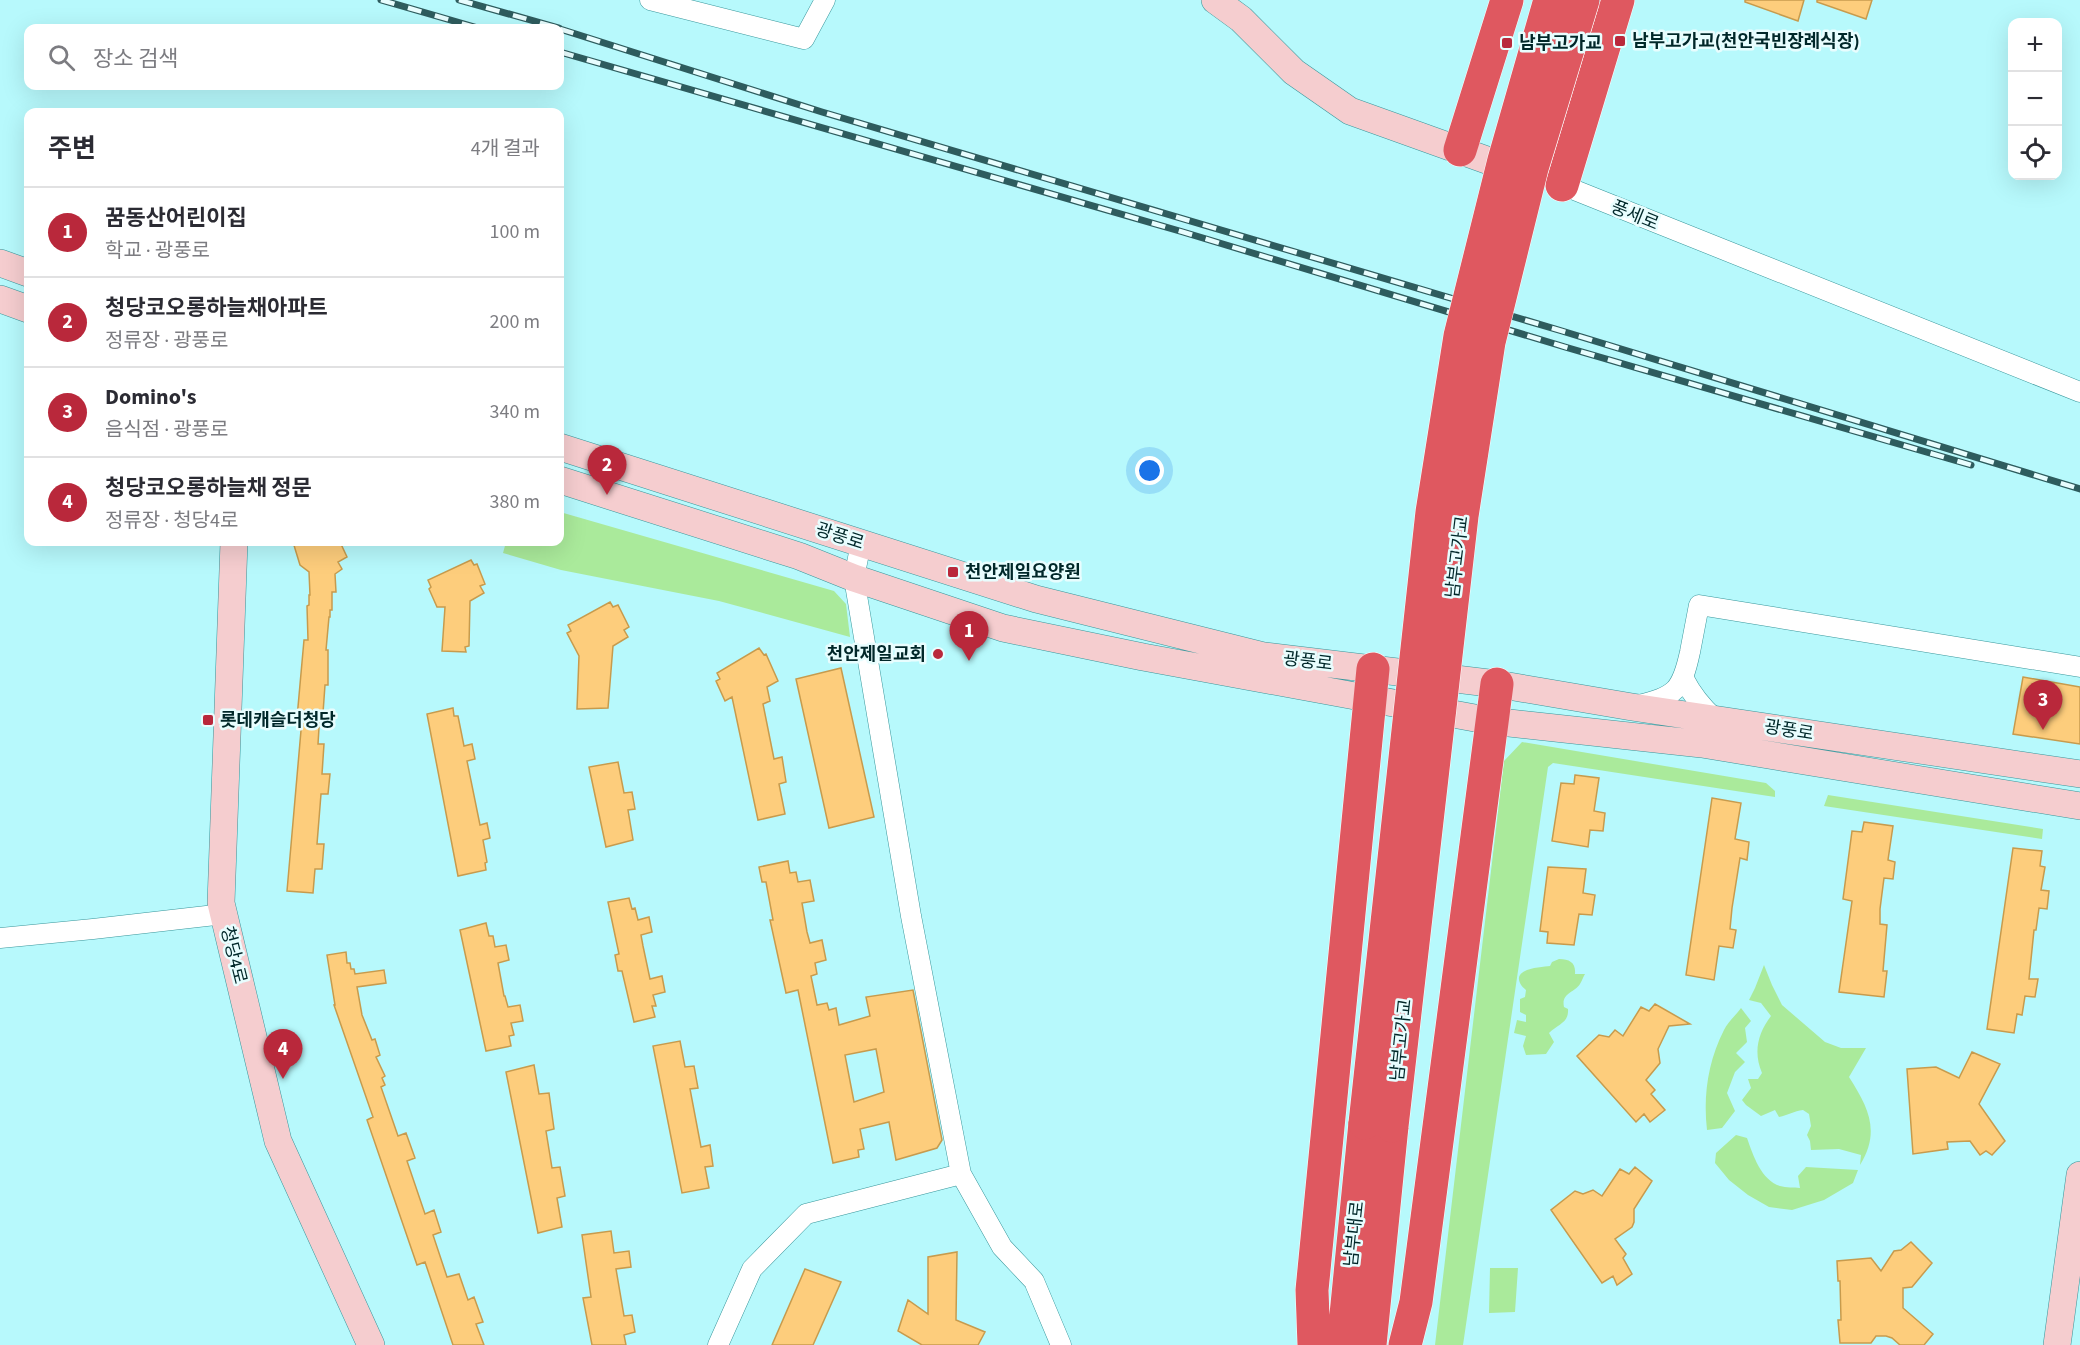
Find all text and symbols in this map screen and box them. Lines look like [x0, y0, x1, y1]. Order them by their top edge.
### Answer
map controls [2008, 18, 2062, 180]
button: + [2008, 18, 2062, 72]
search box [24, 24, 564, 90]
place label: 남부고가교(천안국빈장례식장) [1632, 29, 1860, 54]
place label: 남부고가교 [1519, 31, 1602, 56]
marker: 남부고가교(천안국빈장례식장) [1613, 34, 1627, 48]
marker: 남부고가교 [1500, 36, 1514, 50]
icon: search [45, 41, 78, 74]
text: 장소 검색 [93, 43, 178, 75]
button: − [2008, 72, 2062, 126]
button: locate [2008, 126, 2062, 180]
text: 주변 [48, 130, 96, 167]
text: 4개 결과 [471, 135, 540, 163]
street label: 풍세로 [1607, 195, 1663, 236]
text: 꿈동산어린이집 [105, 202, 247, 234]
text: 1 [62, 218, 73, 246]
text: 100 m [490, 218, 540, 246]
text: 학교 · 광풍로 [105, 237, 210, 265]
text: 청당코오롱하늘채아파트 [105, 292, 328, 324]
text: 2 [62, 308, 73, 336]
text: 200 m [490, 308, 540, 336]
text: 정류장 · 광풍로 [105, 327, 228, 355]
text: Domino's [105, 381, 196, 413]
text: 3 [62, 398, 73, 426]
text: 340 m [490, 398, 540, 426]
text: 음식점 · 광풍로 [105, 416, 228, 444]
pin: 2 [588, 446, 626, 495]
your location [1135, 456, 1164, 485]
text: 청당코오롱하늘채 정문 [105, 472, 312, 504]
text: 4 [62, 488, 73, 516]
text: 380 m [490, 488, 540, 516]
text: 정류장 · 청당4로 [105, 507, 238, 535]
street label: 남부고가교 [1440, 514, 1475, 600]
street label: 광풍로 [812, 517, 867, 556]
place label: 천안제일요양원 [965, 560, 1081, 585]
marker: 천안제일요양원 [946, 565, 960, 579]
pin: 1 [950, 612, 988, 661]
place label: 천안제일교회 [827, 642, 926, 667]
street label: 광풍로 [1282, 646, 1334, 677]
marker: 천안제일교회 [931, 647, 945, 661]
pin: 3 [2024, 680, 2062, 730]
place label: 롯데캐슬더청당 [220, 708, 336, 733]
marker: 롯데캐슬더청당 [201, 713, 215, 727]
street label: 광풍로 [1762, 714, 1815, 747]
street label: 청당4로 [214, 924, 253, 987]
street label: 남부고가교 [1385, 998, 1418, 1083]
pin: 4 [264, 1030, 302, 1079]
street label: 남부대로 [1339, 1200, 1370, 1268]

